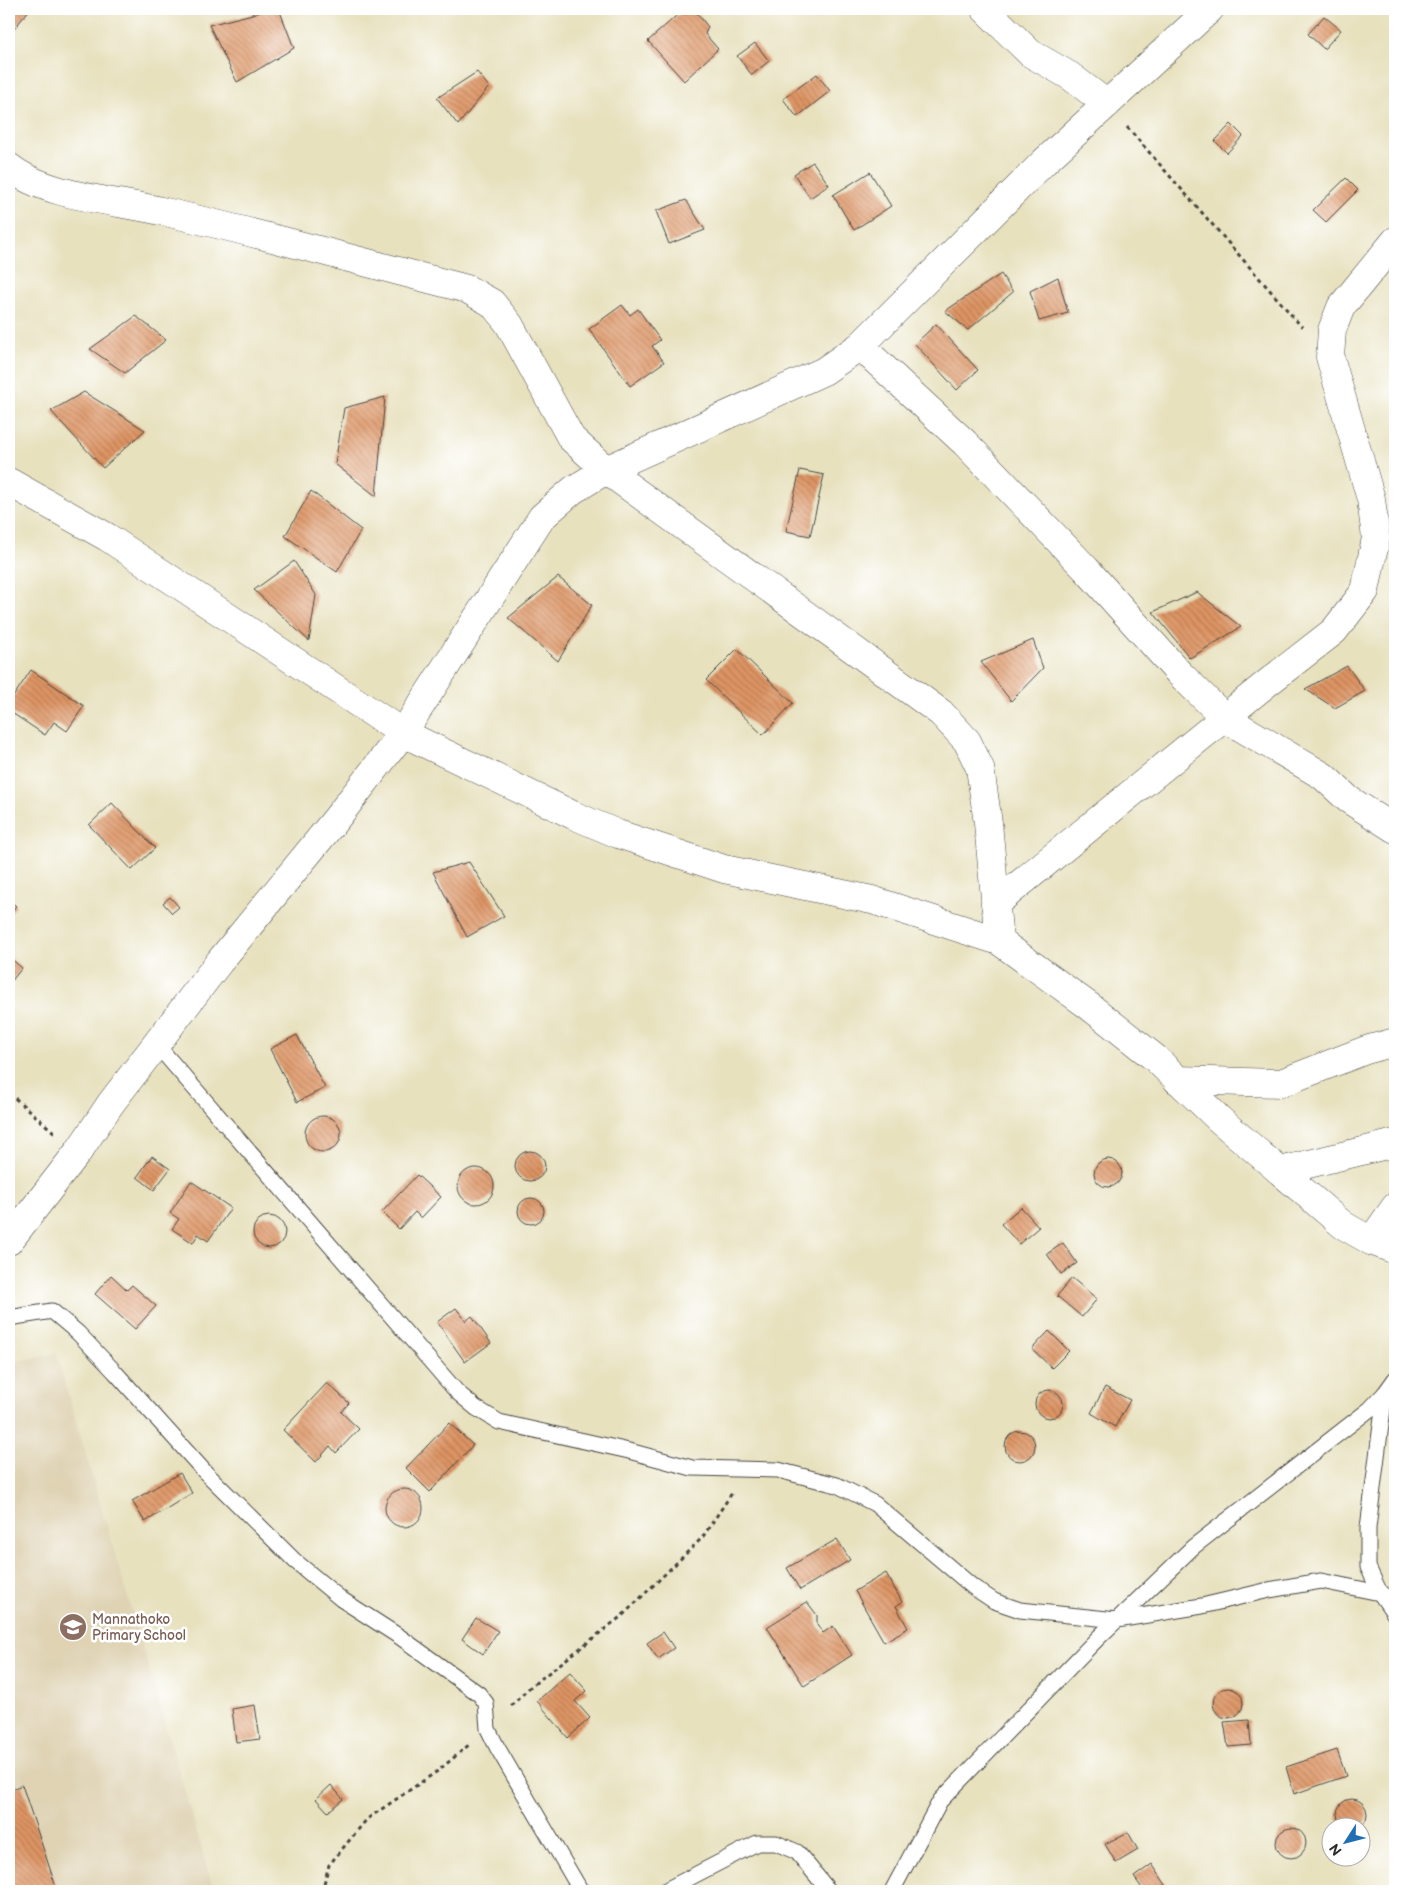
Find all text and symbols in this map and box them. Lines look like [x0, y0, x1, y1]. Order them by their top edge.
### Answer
place label: Mannathoko Primary School [92, 1611, 186, 1644]
school or university icon: Mannathoko Primary School [58, 1612, 88, 1642]
north arrow [1322, 1818, 1372, 1868]
text: N [1326, 1840, 1346, 1859]

